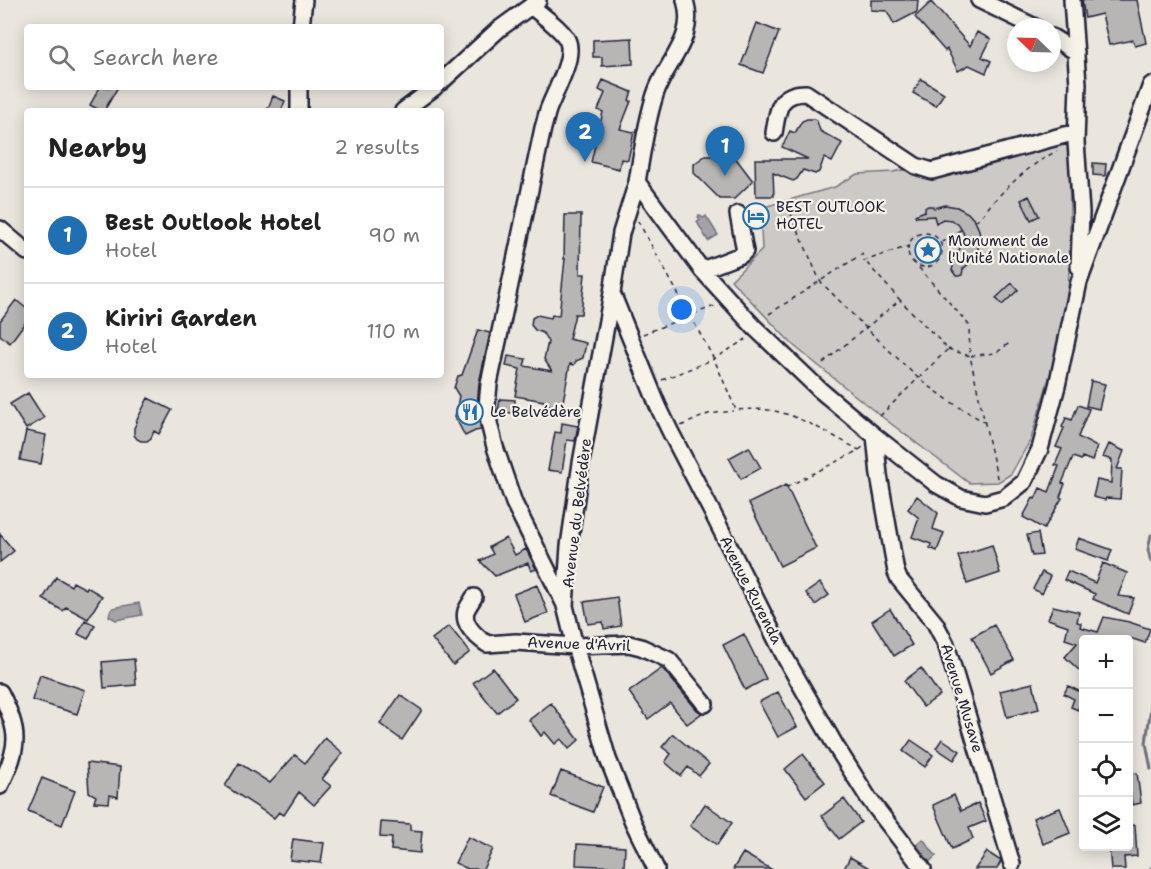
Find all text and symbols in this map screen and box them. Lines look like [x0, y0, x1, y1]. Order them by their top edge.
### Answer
north arrow [1007, 18, 1061, 72]
search box [24, 24, 444, 90]
icon: search [45, 41, 78, 74]
text: Search here [93, 43, 219, 72]
pin: 2 [566, 112, 604, 162]
pin: 1 [706, 126, 744, 176]
text: Nearby [48, 130, 147, 165]
text: 2 results [334, 134, 420, 160]
place label: BEST OUTLOOK HOTEL [776, 197, 885, 234]
hotel icon: BEST OUTLOOK HOTEL [741, 201, 771, 231]
text: Best Outlook Hotel [105, 208, 321, 237]
text: 1 [63, 222, 72, 248]
text: 90 m [368, 222, 420, 248]
place label: Monument de l'Unité Nationale [948, 231, 1069, 268]
place icon: Monument de l'Unité Nationale [913, 235, 943, 265]
text: Hotel [105, 237, 157, 263]
your location [667, 295, 696, 324]
text: Kiriri Garden [105, 304, 257, 333]
text: 2 [61, 318, 75, 344]
text: 110 m [366, 318, 420, 344]
text: Hotel [105, 333, 157, 359]
restaurant icon: Le Belvédère [455, 397, 485, 427]
place label: Le Belvédère [490, 402, 581, 422]
street label: Avenue du Belvédère [558, 437, 596, 589]
street label: Avenue Rurenda [715, 532, 787, 648]
street label: Avenue d'Avril [527, 632, 632, 656]
map controls [1079, 635, 1133, 851]
button: + [1079, 635, 1133, 689]
street label: Avenue Musave [936, 641, 988, 755]
button: − [1079, 689, 1133, 743]
button: locate [1079, 743, 1133, 797]
button: layers [1079, 797, 1133, 851]

